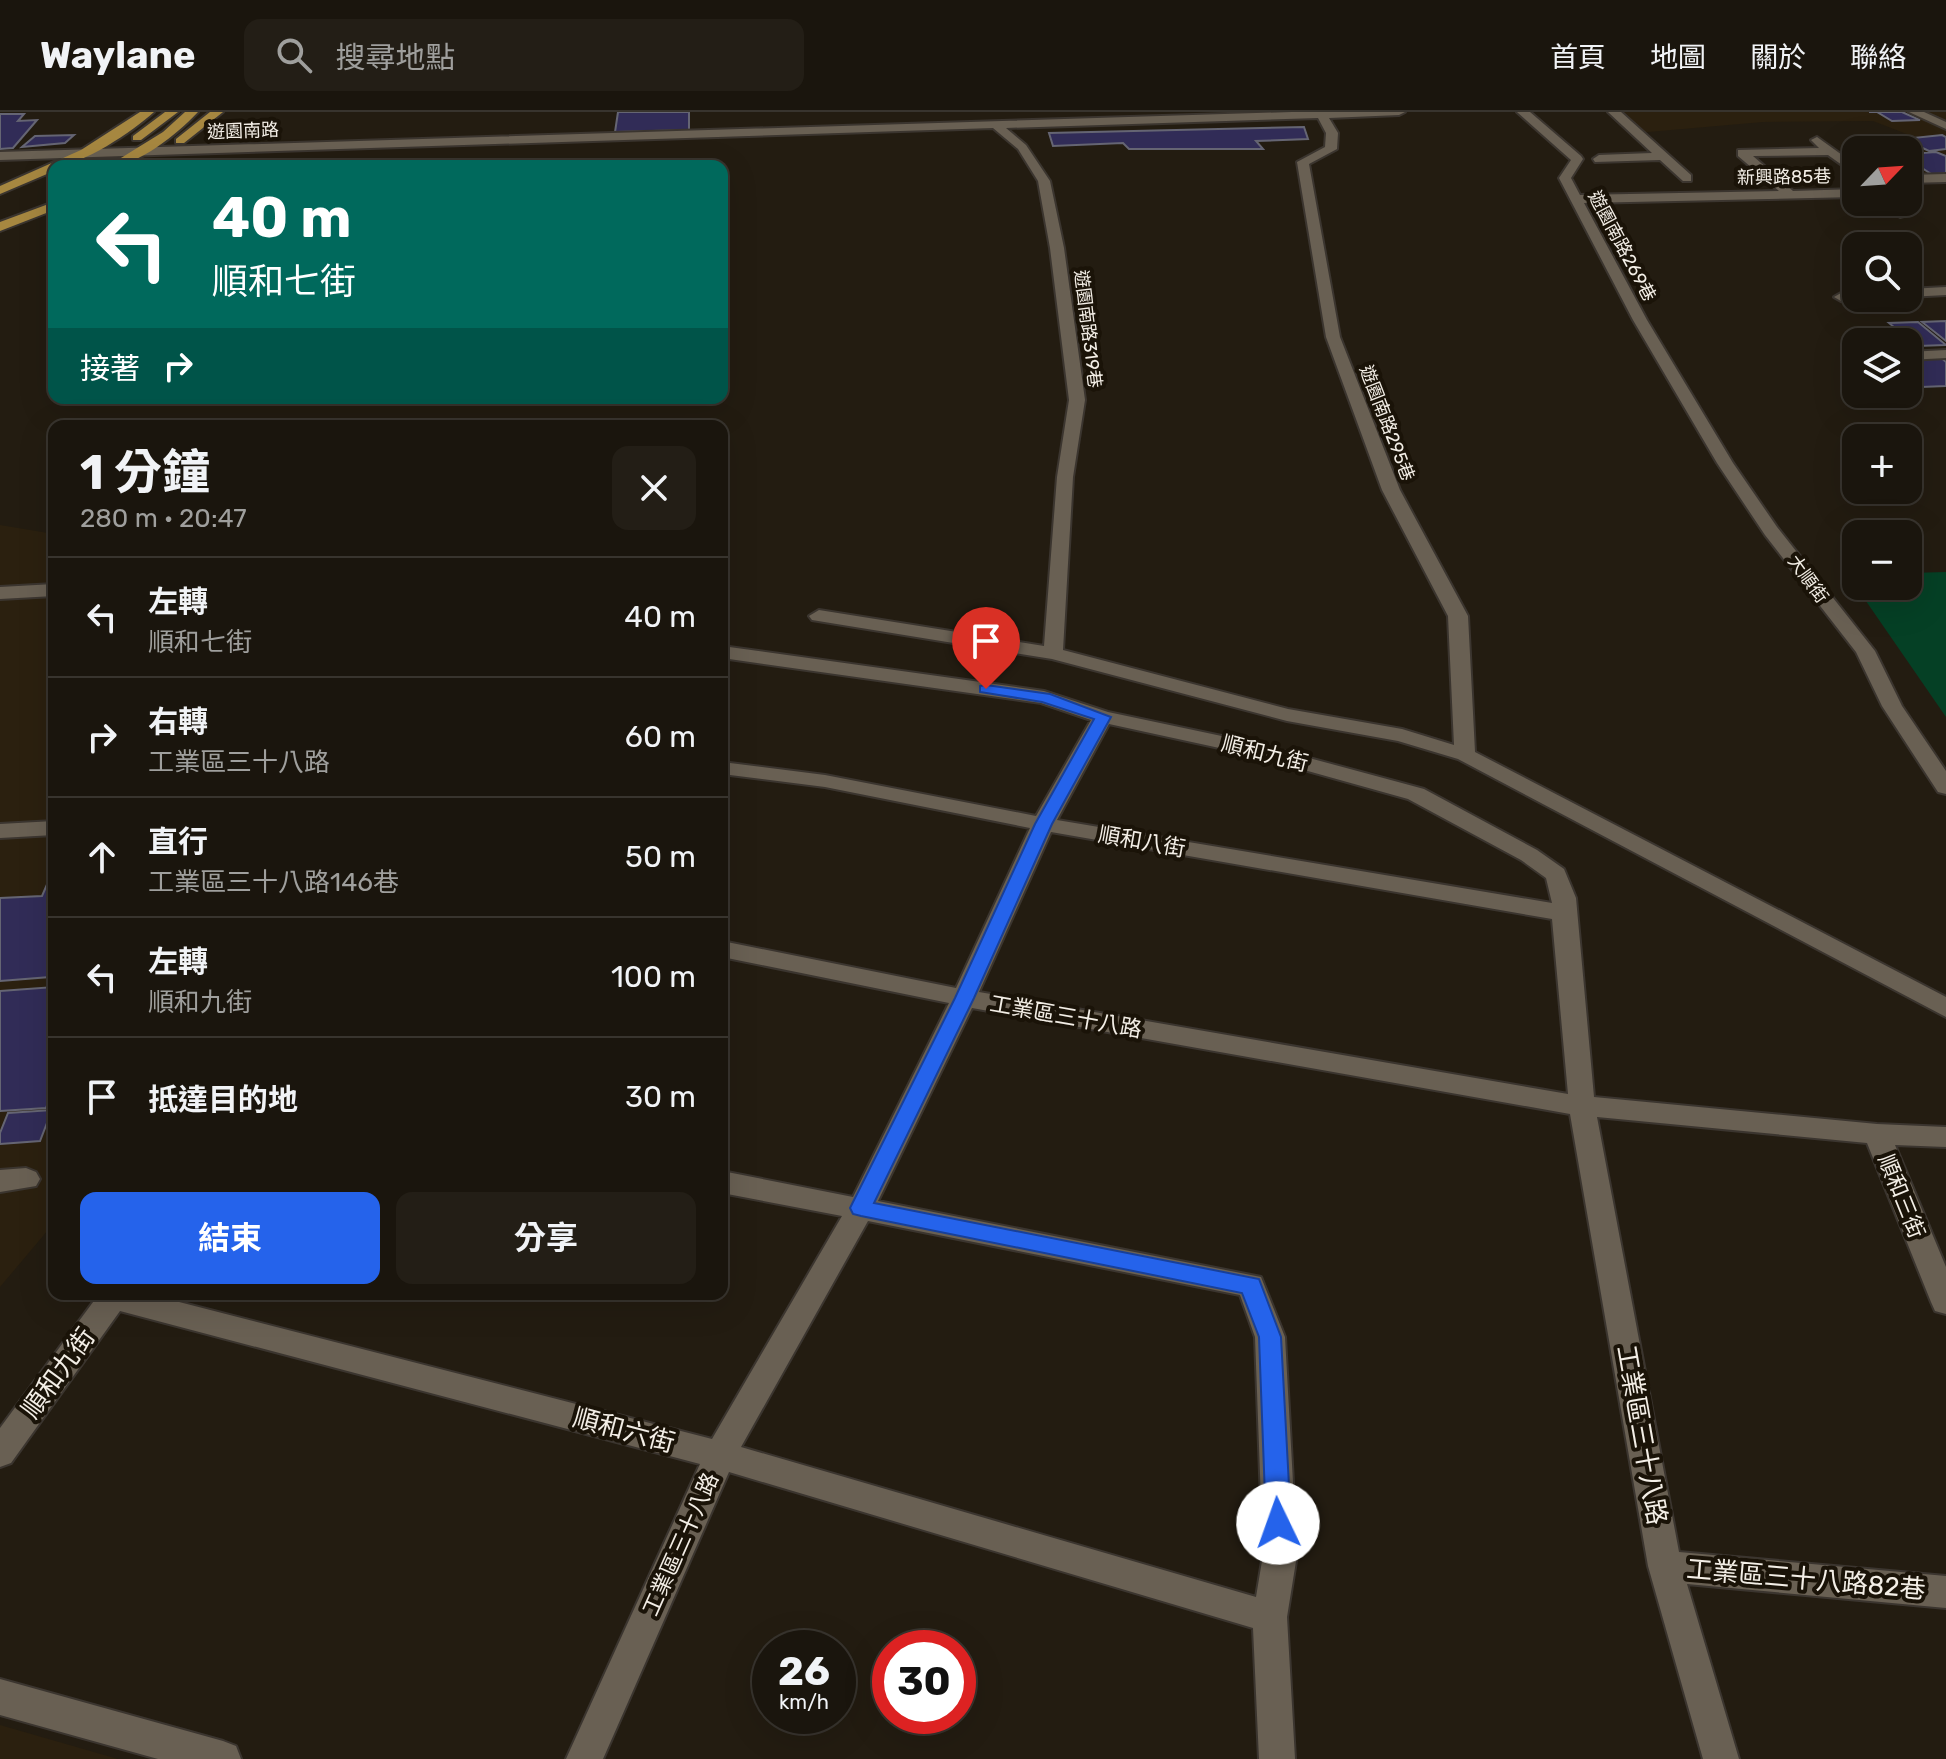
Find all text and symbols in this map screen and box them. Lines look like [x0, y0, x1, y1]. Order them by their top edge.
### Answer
search box [244, 19, 804, 91]
text: Waylane [40, 32, 196, 78]
icon: search [272, 33, 316, 77]
text: 搜尋地點 [336, 40, 456, 76]
text: 首頁 [1550, 41, 1606, 74]
text: 地圖 [1650, 41, 1706, 74]
text: 關於 [1750, 41, 1806, 74]
text: 聯絡 [1850, 41, 1906, 74]
street label: 遊園南路 [207, 119, 279, 143]
north arrow [1842, 136, 1922, 216]
map controls [1842, 136, 1922, 600]
street label: 新興路85巷 [1737, 165, 1831, 189]
text: 40 m [212, 185, 352, 251]
street label: 遊園南路269巷 [1584, 187, 1660, 305]
icon: left [80, 192, 184, 296]
button: search [1842, 232, 1922, 312]
text: 順和七街 [212, 260, 356, 303]
street label: 遊園南路319巷 [1070, 269, 1106, 389]
button: layers [1842, 328, 1922, 408]
icon: right [156, 344, 200, 388]
text: 接著 [80, 351, 140, 387]
street label: 遊園南路295巷 [1355, 362, 1419, 484]
button: + [1842, 424, 1922, 504]
text: 1 分鐘 [80, 444, 210, 501]
button: close [612, 446, 696, 530]
text: 280 m · 20:47 [80, 503, 247, 534]
button: − [1842, 520, 1922, 600]
street label: 大順街 [1783, 551, 1833, 607]
text: 左轉 [148, 584, 208, 620]
icon: left [80, 595, 124, 639]
text: 40 m [624, 599, 696, 635]
pin [952, 607, 1020, 689]
icon: arrive [964, 619, 1008, 663]
text: 順和七街 [148, 627, 252, 658]
text: 右轉 [148, 704, 208, 740]
icon: right [80, 715, 124, 759]
text: 60 m [625, 719, 696, 755]
street label: 順和九街 [1219, 730, 1311, 777]
text: 工業區三十八路 [148, 747, 330, 778]
street label: 順和八街 [1096, 821, 1188, 862]
text: 直行 [148, 824, 208, 860]
icon: ahead [80, 835, 124, 879]
text: 50 m [625, 839, 696, 875]
text: 工業區三十八路146巷 [148, 867, 399, 898]
text: 左轉 [148, 944, 208, 980]
icon: left [80, 955, 124, 999]
text: 100 m [611, 959, 696, 995]
text: 順和九街 [148, 987, 252, 1018]
street label: 工業區三十八路 [988, 990, 1144, 1043]
icon: arrive [80, 1075, 124, 1119]
text: 30 m [625, 1079, 696, 1115]
text: 抵達目的地 [148, 1082, 298, 1118]
street label: 順和三街 [1873, 1150, 1931, 1242]
button: 結束 [80, 1192, 380, 1284]
button: 分享 [396, 1192, 696, 1284]
street label: 順和九街 [15, 1322, 102, 1424]
street label: 工業區三十八路 [1610, 1343, 1673, 1527]
street label: 順和六街 [570, 1402, 678, 1459]
street label: 工業區三十八路 [637, 1468, 724, 1620]
position arrow [1236, 1481, 1320, 1565]
street label: 工業區三十八路82巷 [1685, 1554, 1927, 1605]
speed limit sign: 30 [872, 1630, 976, 1734]
text: 26 [778, 1648, 830, 1695]
text: km/h [779, 1690, 829, 1714]

